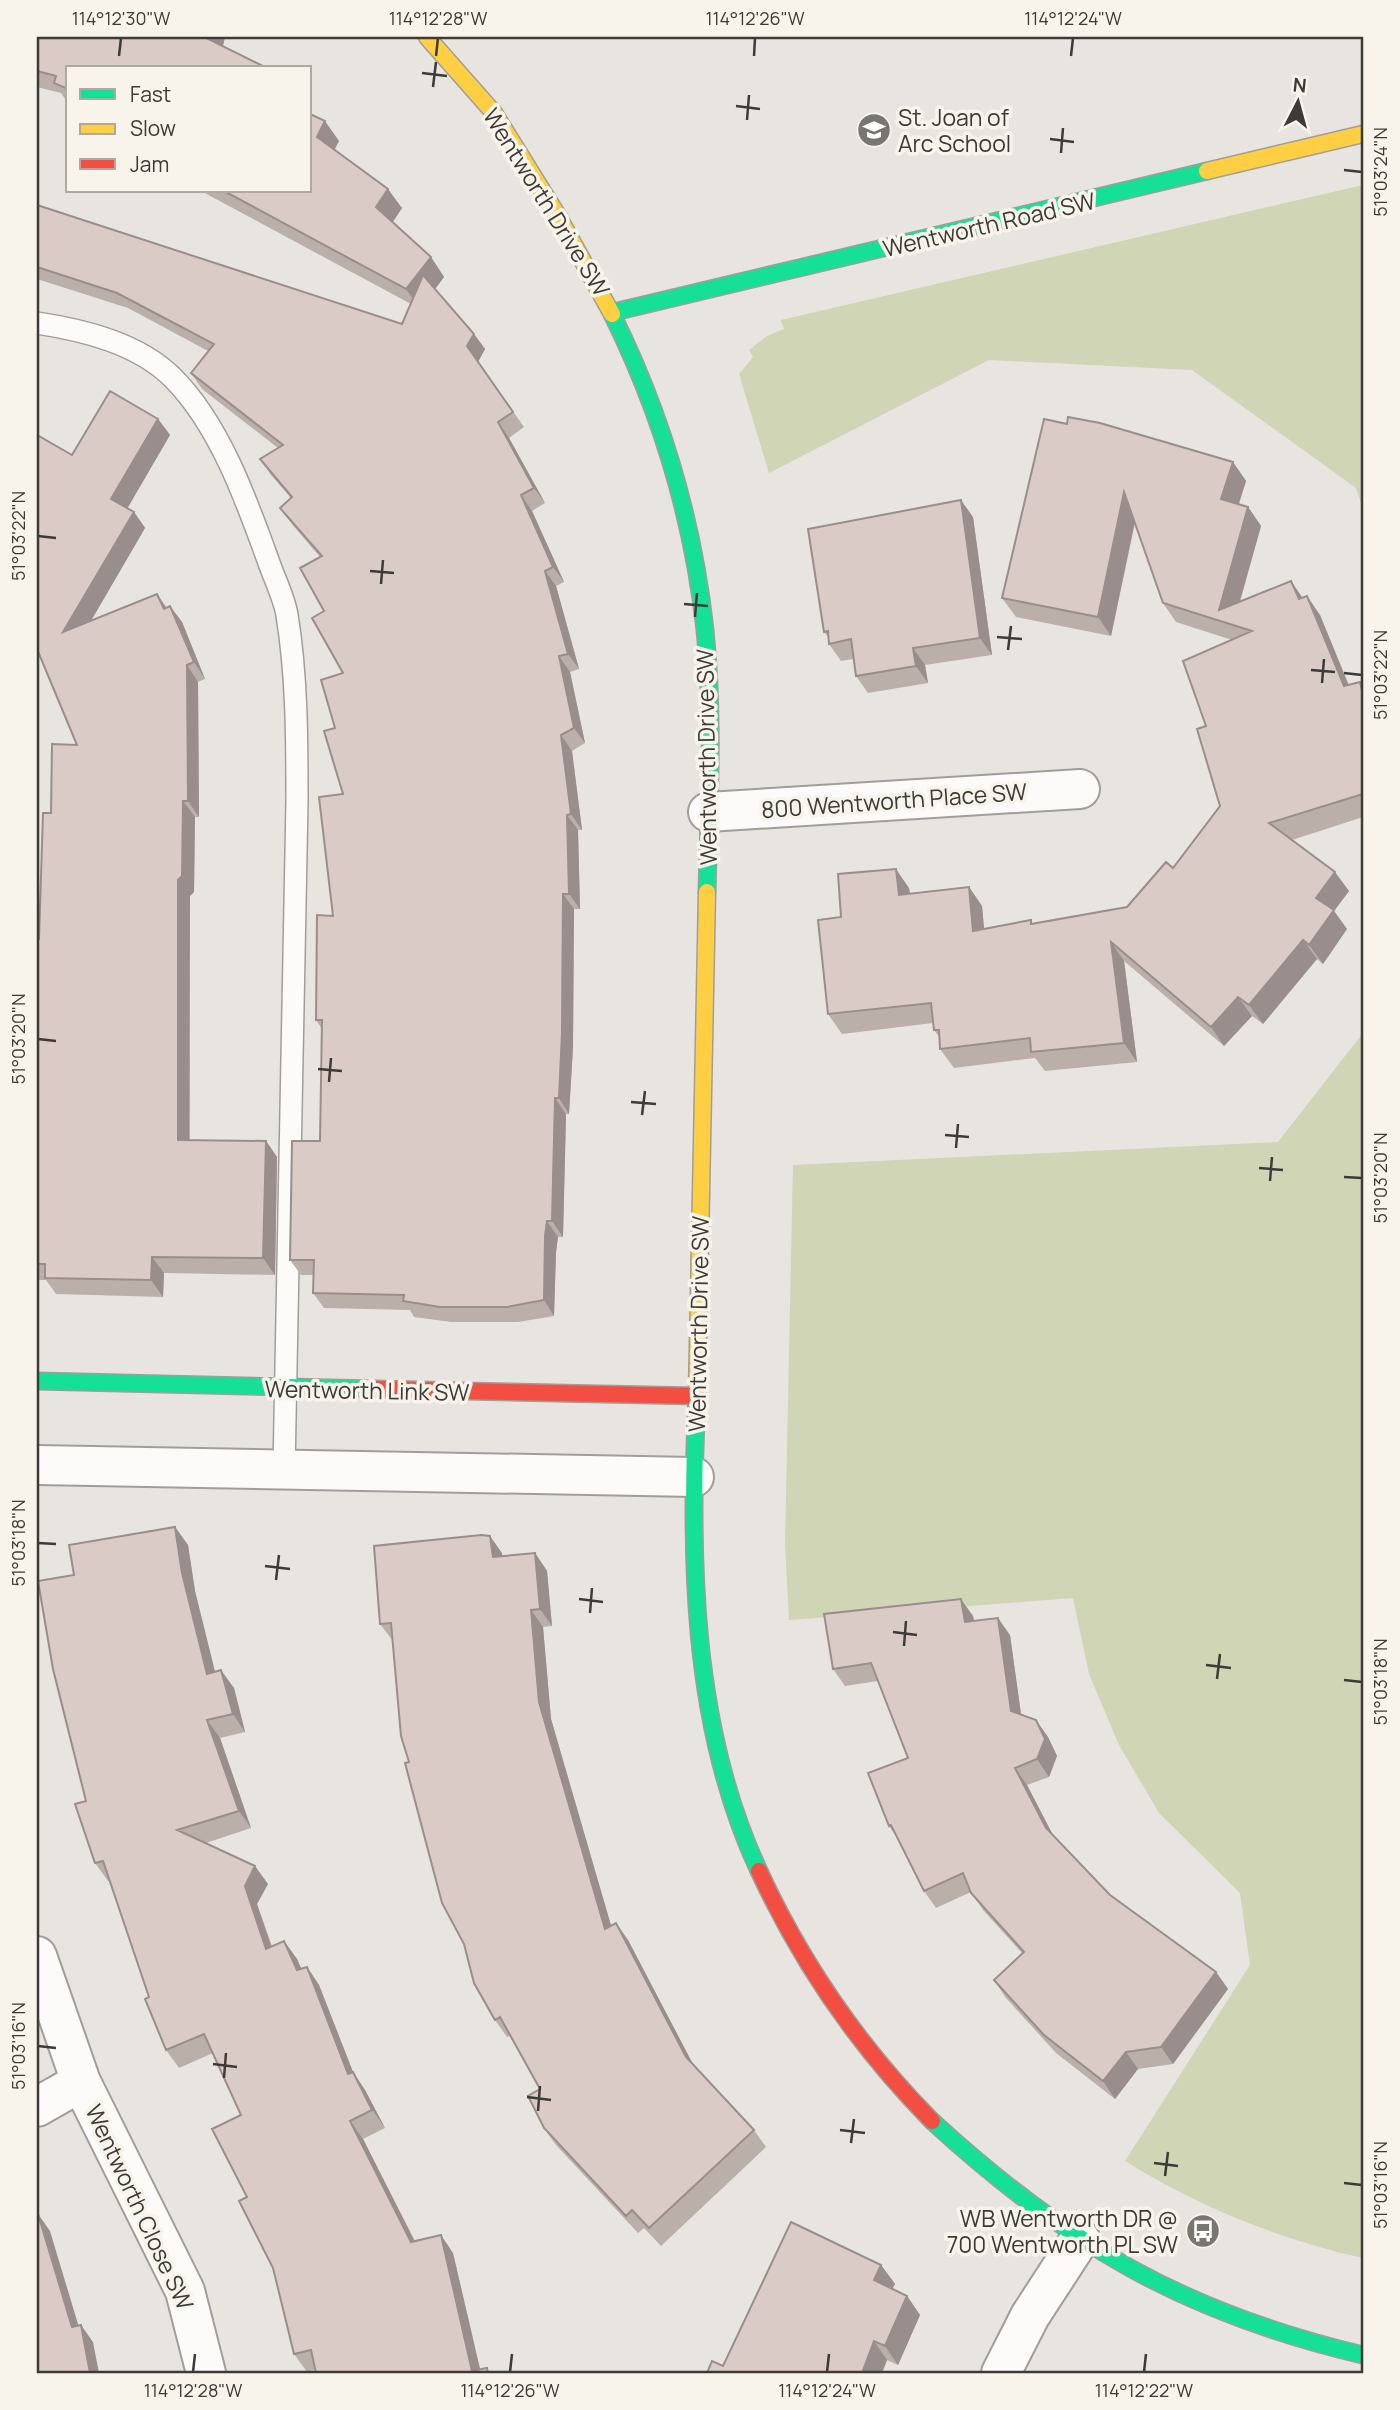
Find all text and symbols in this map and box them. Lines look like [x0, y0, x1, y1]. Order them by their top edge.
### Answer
text: 114°12'30"W [72, 6, 171, 30]
text: 114°12'28"W [389, 6, 487, 30]
text: 114°12'26"W [705, 6, 805, 30]
text: 114°12'24"W [1024, 6, 1122, 30]
legend [66, 66, 312, 192]
north arrow [1264, 66, 1334, 136]
text: N [1292, 71, 1308, 99]
text: Fast [130, 80, 171, 108]
place label: St. Joan of Arc School [898, 101, 1011, 159]
street label: Wentworth Drive SW [476, 102, 618, 303]
school or university icon: St. Joan of Arc School [855, 111, 893, 149]
text: Slow [130, 114, 176, 142]
text: 51°03'24"N [1368, 127, 1392, 217]
text: Jam [130, 150, 169, 178]
street label: Wentworth Road SW [880, 184, 1099, 264]
text: 51°03'22"N [6, 491, 30, 581]
text: 51°03'22"N [1368, 630, 1392, 720]
street label: Wentworth Drive SW [688, 648, 724, 865]
street label: 800 Wentworth Place SW [760, 775, 1028, 825]
text: 51°03'20"N [6, 994, 30, 1084]
text: 51°03'20"N [1368, 1133, 1392, 1223]
street label: Wentworth Drive SW [680, 1215, 716, 1432]
street label: Wentworth Link SW [264, 1372, 470, 1408]
text: 51°03'18"N [6, 1499, 30, 1587]
text: 51°03'18"N [1368, 1638, 1392, 1726]
text: 51°03'16"N [6, 2002, 30, 2090]
street label: Wentworth Close SW [78, 2099, 202, 2315]
text: 51°03'16"N [1368, 2141, 1392, 2229]
place label: WB Wentworth DR @ 700 Wentworth PL SW [947, 2202, 1178, 2260]
bus stop icon: WB Wentworth DR @ 700 Wentworth PL SW [1184, 2212, 1222, 2250]
text: 114°12'28"W [144, 2378, 242, 2402]
text: 114°12'26"W [460, 2378, 560, 2402]
text: 114°12'24"W [778, 2378, 876, 2402]
text: 114°12'22"W [1095, 2378, 1193, 2402]

